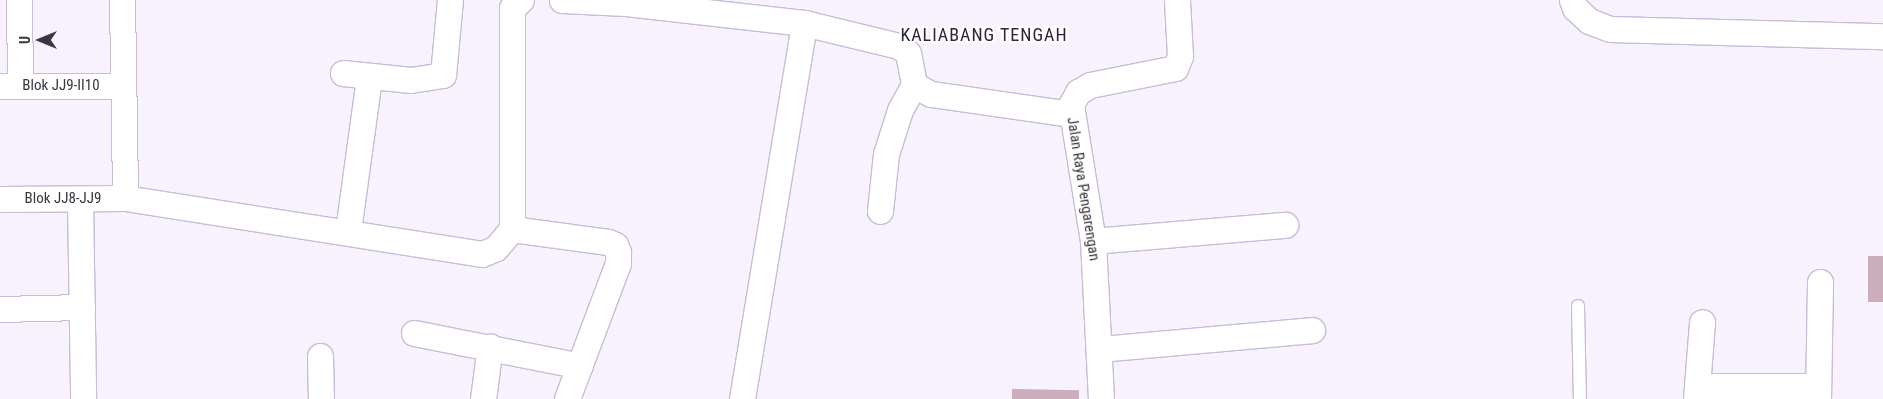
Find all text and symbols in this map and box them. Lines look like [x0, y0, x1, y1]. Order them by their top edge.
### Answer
north arrow [15, 15, 65, 65]
district label: KALIABANG TENGAH [898, 24, 1070, 46]
text: U [17, 36, 33, 44]
street label: Blok JJ9-II10 [22, 77, 100, 95]
street label: Jalan Raya Pengarengan [1063, 116, 1103, 262]
street label: Blok JJ8-JJ9 [25, 190, 101, 208]

